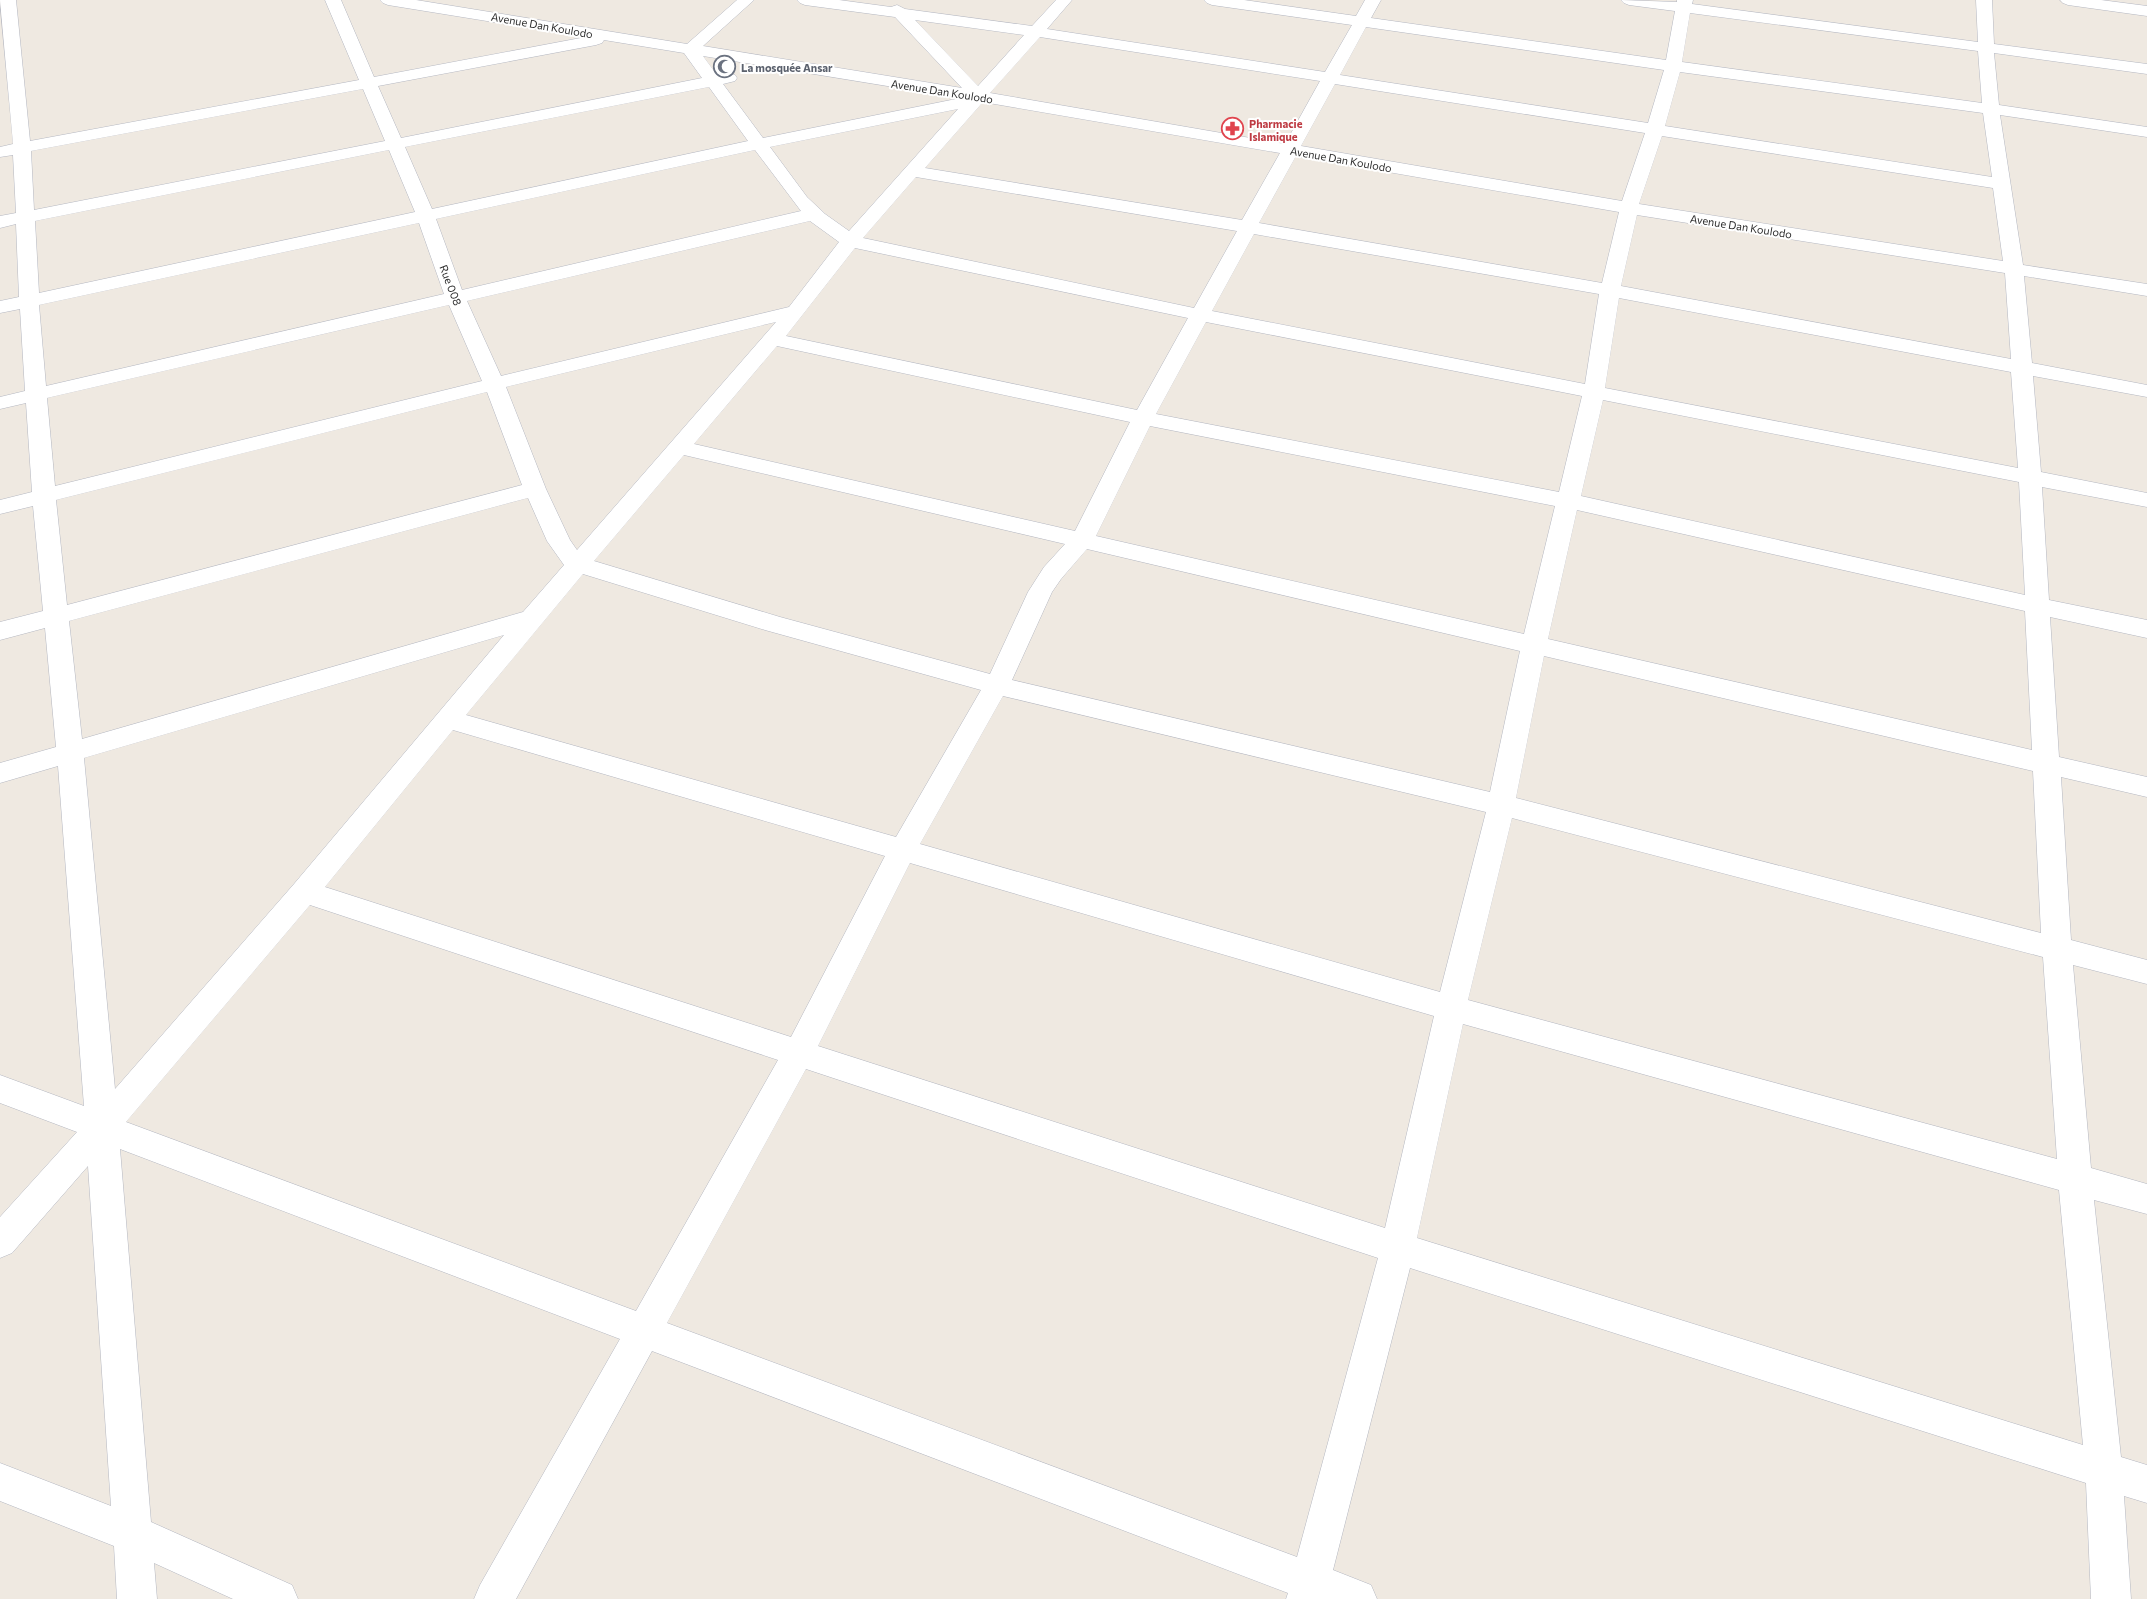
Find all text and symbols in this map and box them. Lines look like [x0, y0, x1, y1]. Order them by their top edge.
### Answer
street label: Avenue Dan Koulodo [490, 10, 594, 40]
mosque icon: La mosquée Ansar [713, 55, 737, 79]
place label: La mosquée Ansar [741, 61, 833, 74]
street label: Avenue Dan Koulodo [890, 77, 994, 106]
pharmacy icon: Pharmacie Islamique [1221, 117, 1245, 141]
place label: Pharmacie Islamique [1249, 117, 1303, 143]
street label: Avenue Dan Koulodo [1289, 144, 1393, 174]
street label: Avenue Dan Koulodo [1689, 212, 1793, 241]
street label: Rue 008 [437, 263, 465, 307]

